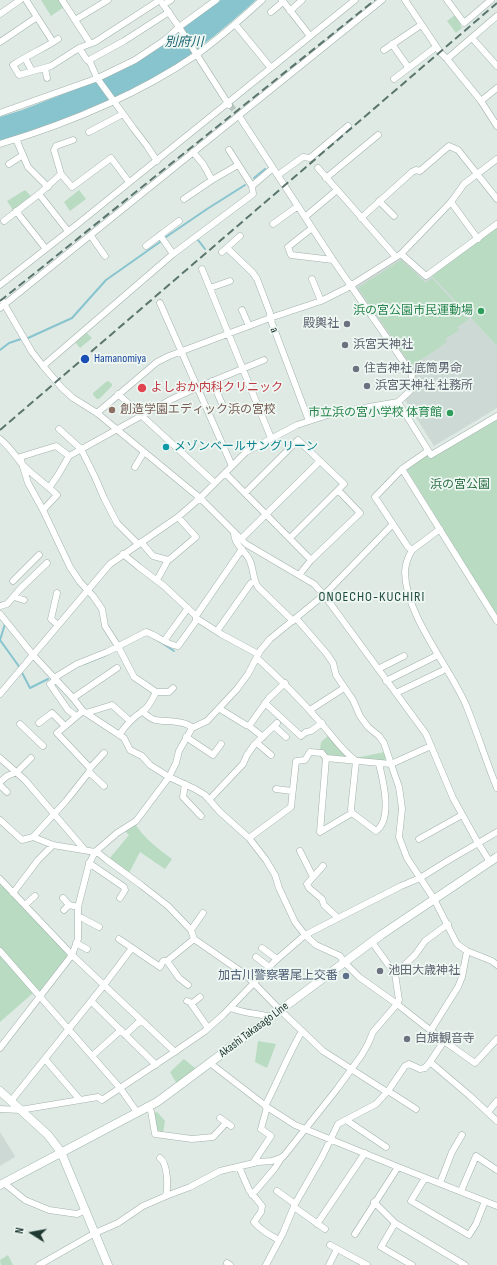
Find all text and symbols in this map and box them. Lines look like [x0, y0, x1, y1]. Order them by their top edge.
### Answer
water label: 別府川 [165, 35, 203, 51]
place label: 浜の宮公園市民運動場 [353, 304, 473, 318]
marker: 浜の宮公園市民運動場 [476, 306, 486, 316]
place label: 殿輿社 [303, 317, 339, 331]
marker: 殿輿社 [342, 319, 352, 329]
street label: a [266, 325, 282, 335]
place label: 浜宮天神社 [353, 338, 413, 352]
marker: 浜宮天神社 [340, 340, 350, 350]
place label: Hamanomiya [94, 352, 146, 366]
marker: Hamanomiya [79, 353, 91, 365]
place label: 住吉神社 底筒男命 [364, 362, 462, 376]
marker: 住吉神社 底筒男命 [351, 364, 361, 374]
place label: 浜宮天神社 社務所 [375, 379, 473, 393]
place label: よしおか内科クリニック [151, 381, 283, 395]
marker: 浜宮天神社 社務所 [362, 381, 372, 391]
marker: よしおか内科クリニック [136, 382, 148, 394]
place label: 創造学園エディック浜の宮校 [120, 403, 276, 417]
marker: 創造学園エディック浜の宮校 [107, 405, 117, 415]
place label: 市立浜の宮小学校 体育館 [308, 406, 442, 420]
marker: 市立浜の宮小学校 体育館 [445, 408, 455, 418]
place label: メゾンベールサングリーン [174, 440, 318, 454]
marker: メゾンベールサングリーン [161, 442, 171, 452]
park label: 浜の宮公園 [430, 478, 490, 492]
district label: ONOECHO-KUCHIRI [319, 589, 425, 605]
place label: 池田大歳神社 [388, 964, 460, 978]
marker: 池田大歳神社 [375, 966, 385, 976]
place label: 加古川警察署尾上交番 [218, 969, 338, 983]
marker: 加古川警察署尾上交番 [341, 971, 351, 981]
street label: Akashi Takasago Line [216, 999, 292, 1061]
place label: 白旗観音寺 [415, 1032, 475, 1046]
marker: 白旗観音寺 [402, 1034, 412, 1044]
north arrow [12, 1213, 52, 1253]
text: N [13, 1226, 27, 1235]

